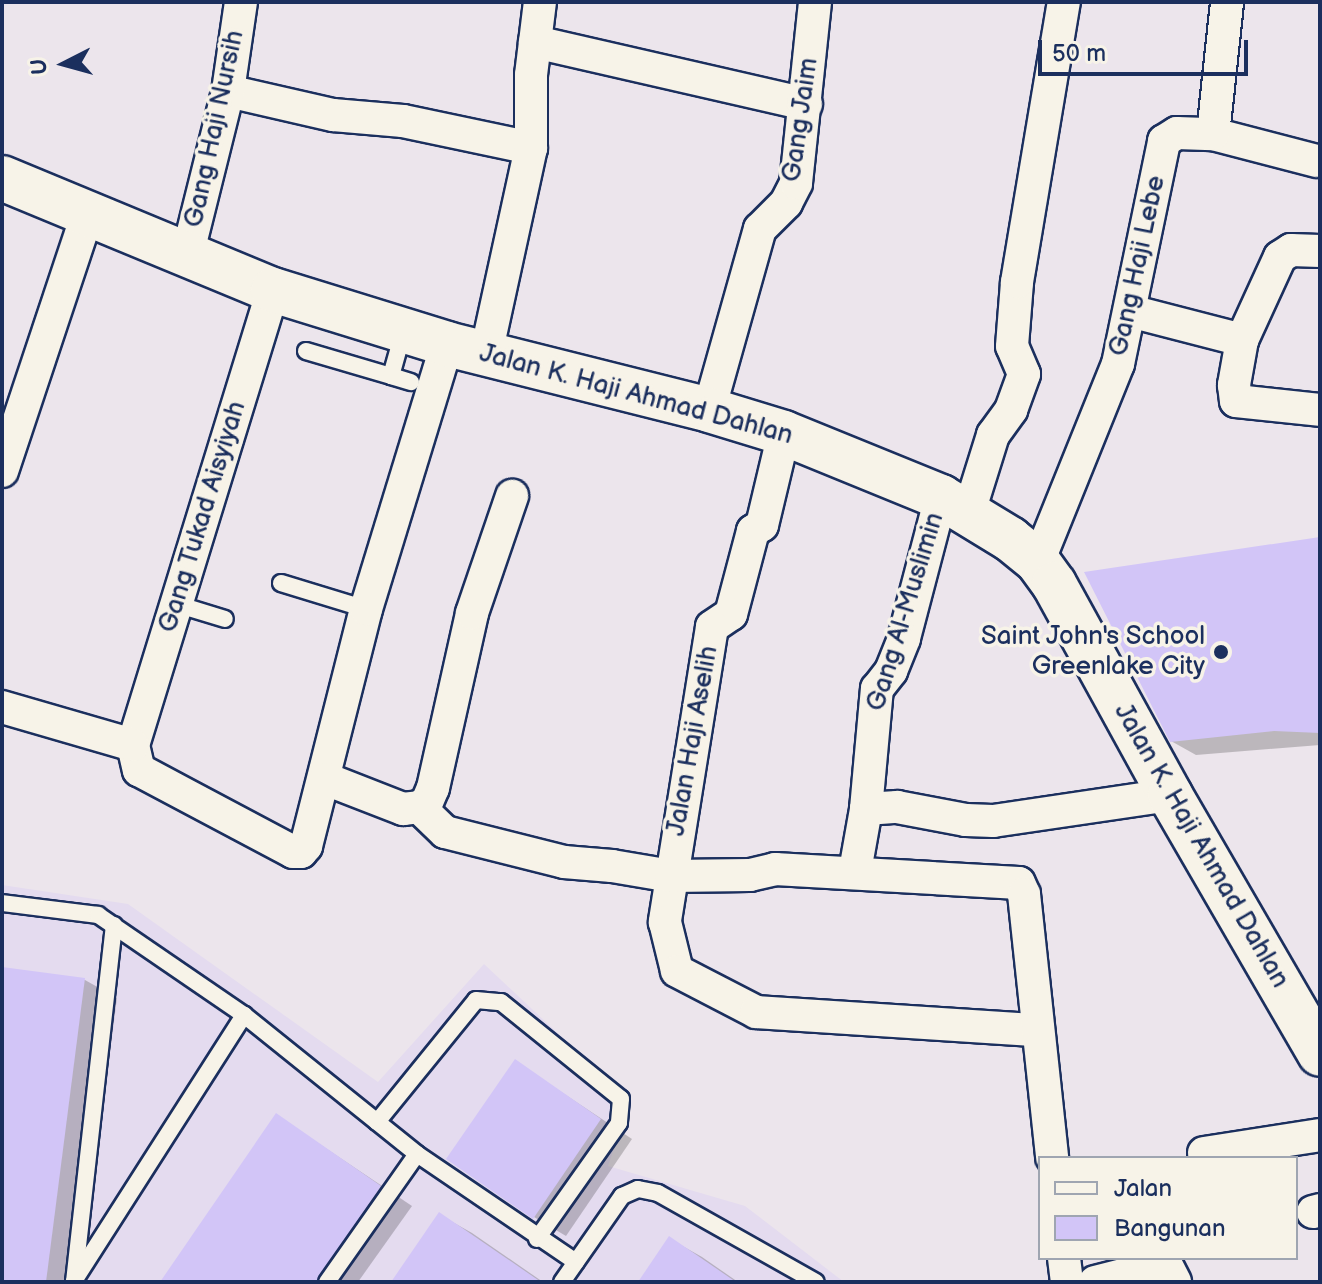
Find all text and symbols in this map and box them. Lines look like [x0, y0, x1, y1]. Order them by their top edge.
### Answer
north arrow [24, 24, 104, 104]
scale bar [1042, 24, 1252, 74]
street label: Gang Haji Nursih [179, 28, 251, 230]
text: 50 m [1052, 39, 1106, 68]
street label: Gang Jaim [777, 55, 825, 185]
text: U [25, 57, 54, 76]
street label: Gang Haji Lebe [1104, 173, 1172, 359]
street label: Jalan K. Haji Ahmad Dahlan [476, 338, 796, 452]
street label: Gang Tukad Aisyiyah [153, 397, 253, 637]
street label: Gang Al-Muslimin [861, 509, 951, 715]
place label: Saint John's School Greenlake City [979, 621, 1205, 682]
marker: Saint John's School Greenlake City [1212, 643, 1230, 661]
street label: Jalan Haji Aselih [661, 644, 725, 838]
street label: Jalan K. Haji Ahmad Dahlan [1107, 698, 1295, 994]
legend [1038, 1156, 1298, 1260]
text: Jalan [1114, 1174, 1172, 1203]
text: Bangunan [1114, 1214, 1225, 1243]

